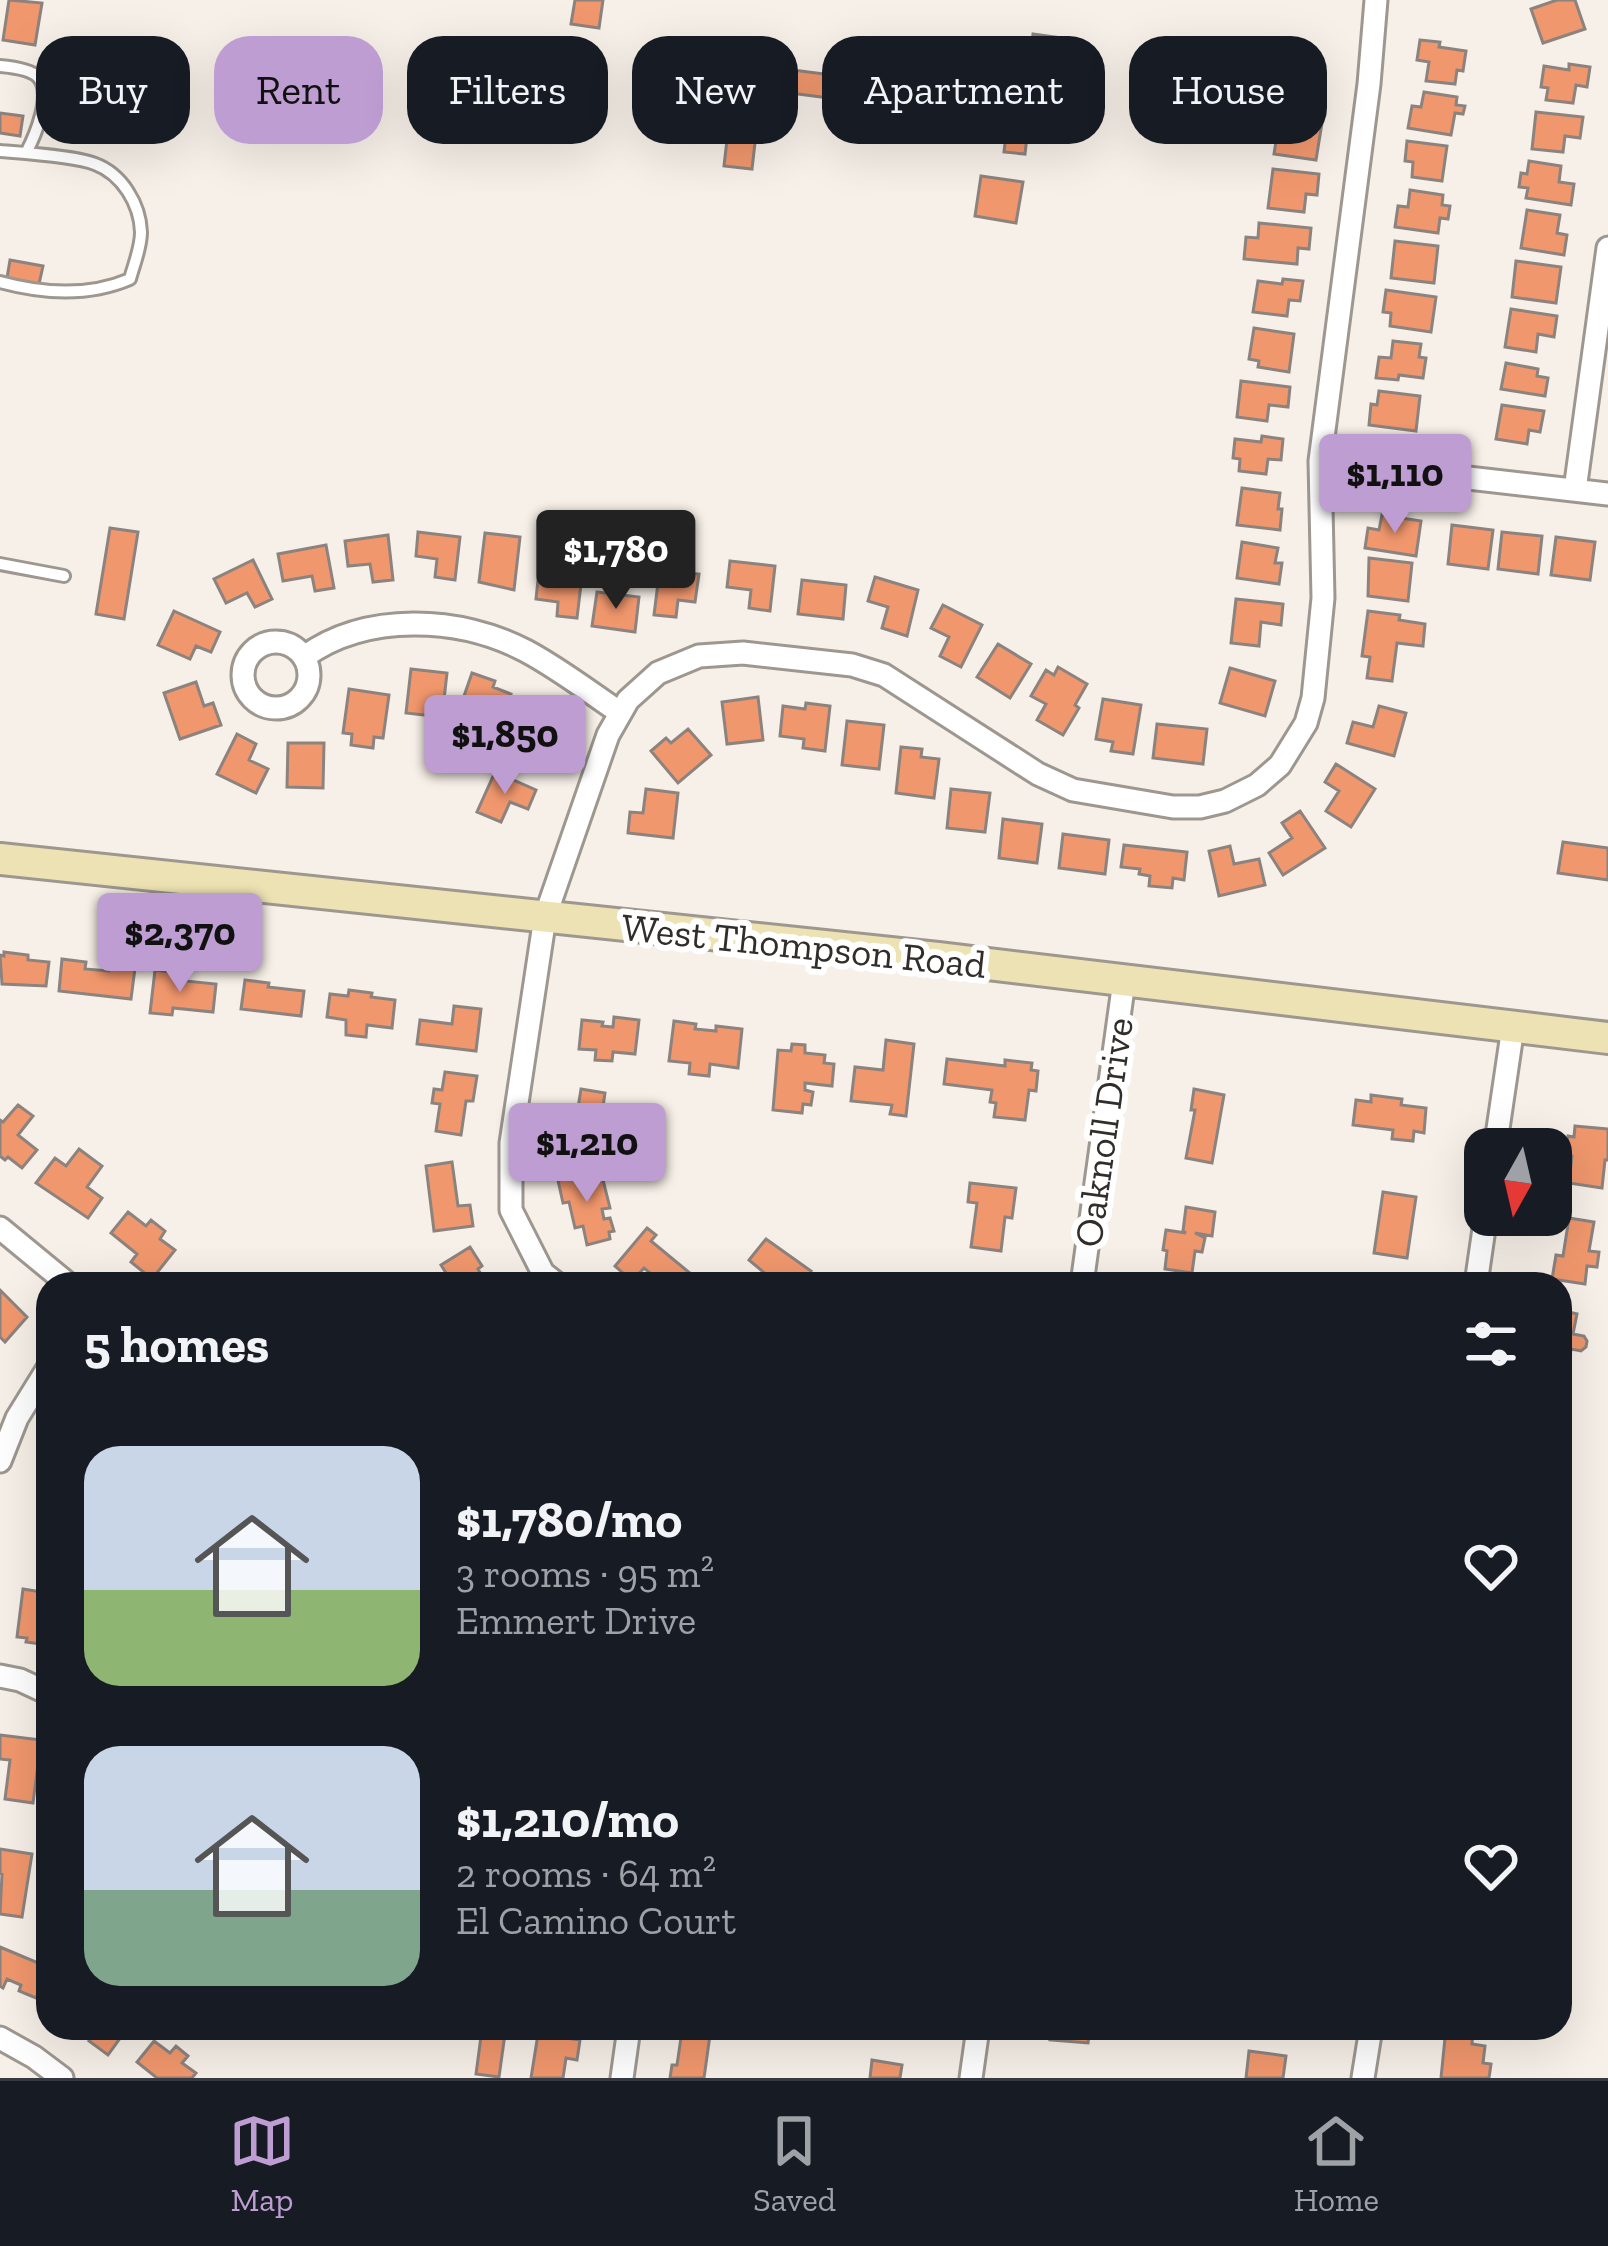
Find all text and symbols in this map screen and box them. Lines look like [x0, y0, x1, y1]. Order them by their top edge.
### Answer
chip: Buy [36, 36, 190, 144]
chip: Rent [214, 36, 383, 144]
chip: Filters [407, 36, 608, 144]
chip: New [632, 36, 798, 144]
chip: Apartment [822, 36, 1105, 144]
chip: House [1129, 36, 1327, 144]
pin: $1,110 [1297, 434, 1493, 536]
text: $1,110 [1346, 449, 1444, 496]
pin: $1,780 [518, 510, 714, 612]
text: $1,780 [563, 525, 669, 572]
pin: $1,850 [407, 695, 603, 797]
text: $1,850 [451, 710, 559, 757]
pin: $2,370 [82, 893, 278, 995]
street label: West Thompson Road [620, 903, 988, 988]
text: $2,370 [124, 908, 236, 955]
street label: Oaknoll Drive [1064, 1014, 1143, 1250]
pin: $1,210 [489, 1103, 685, 1205]
text: $1,210 [536, 1118, 638, 1165]
north arrow [1464, 1128, 1572, 1236]
map controls [1464, 1128, 1572, 1236]
icon: filters [1458, 1311, 1524, 1377]
text: 5 homes [84, 1314, 269, 1375]
text: $1,780/mo [456, 1489, 682, 1550]
icon: home [180, 1494, 324, 1638]
icon: heart [1458, 1533, 1524, 1599]
text: 3 rooms · 95 m² [456, 1550, 714, 1597]
text: Emmert Drive [456, 1597, 696, 1644]
text: $1,210/mo [456, 1789, 679, 1850]
icon: home [180, 1794, 324, 1938]
icon: heart [1458, 1833, 1524, 1899]
text: 2 rooms · 64 m² [456, 1850, 716, 1897]
text: El Camino Court [456, 1897, 736, 1944]
tab: Map [229, 2108, 295, 2219]
tab: Saved [753, 2108, 836, 2219]
tab: Home [1294, 2108, 1379, 2219]

